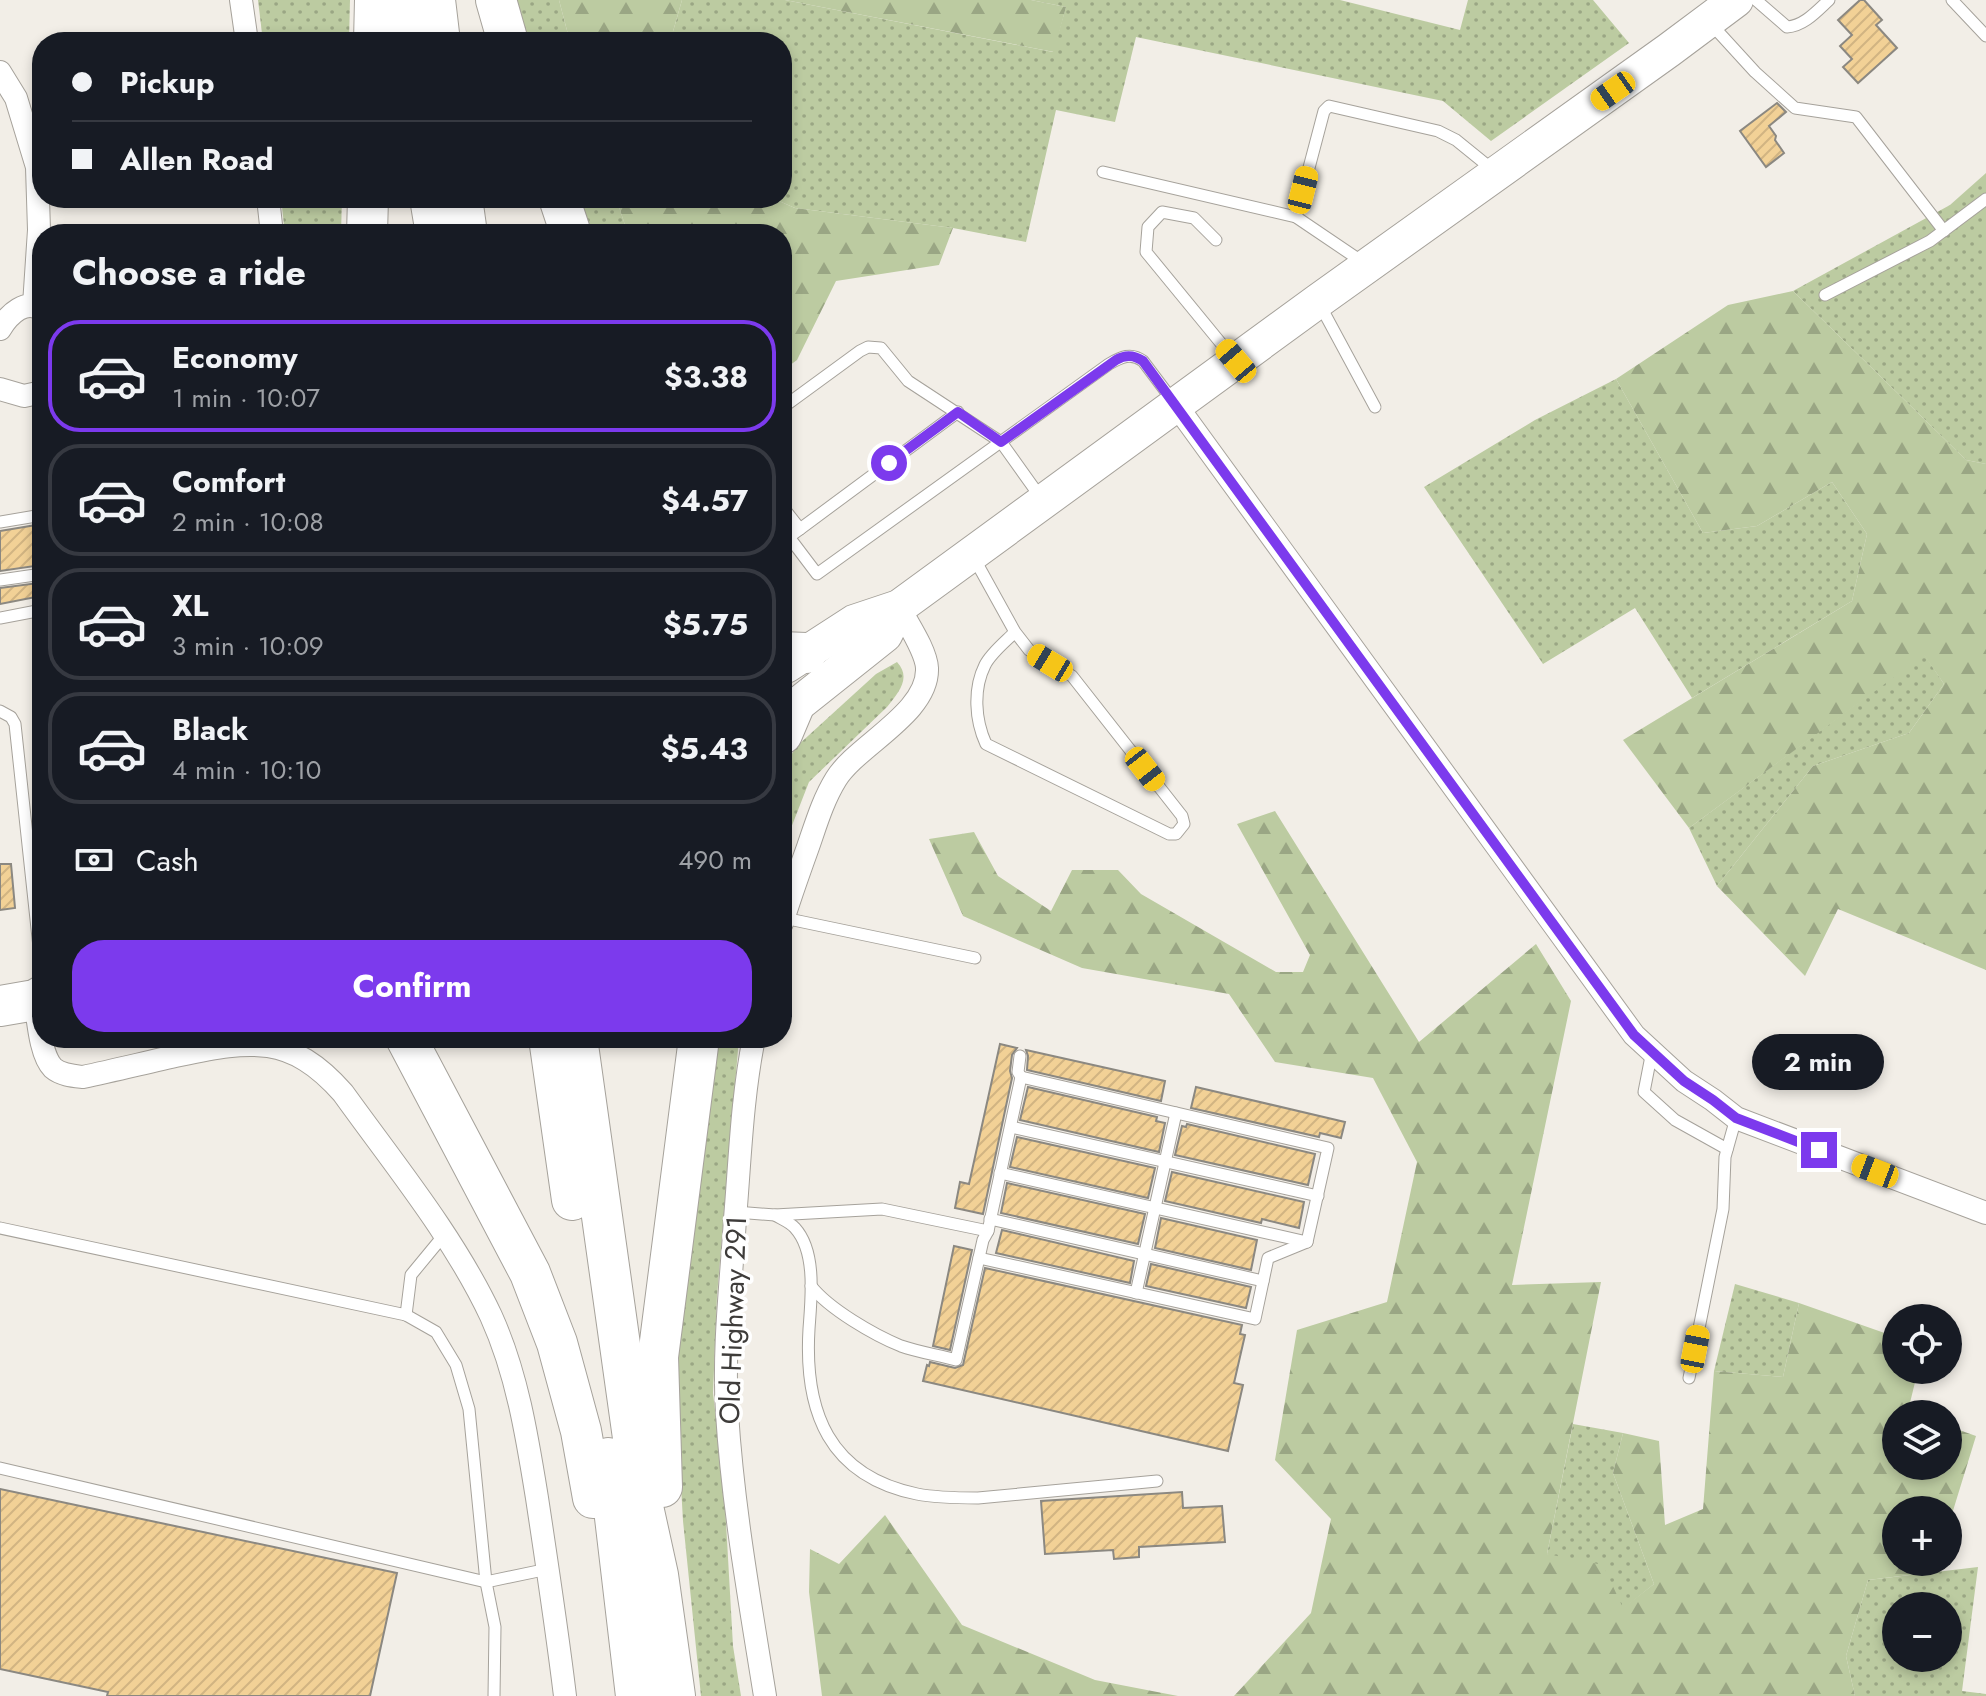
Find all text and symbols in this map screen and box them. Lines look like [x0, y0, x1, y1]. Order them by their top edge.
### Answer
text: Pickup [120, 61, 215, 104]
car [1586, 67, 1640, 115]
text: Allen Road [120, 138, 273, 181]
car [1286, 164, 1320, 216]
text: Choose a ride [72, 246, 306, 298]
car [1211, 335, 1261, 387]
text: Economy [172, 336, 298, 379]
icon: car [76, 340, 148, 412]
text: $3.38 [664, 355, 748, 398]
text: 1 min · 10:07 [172, 379, 320, 417]
route start [871, 445, 907, 481]
text: Comfort [172, 460, 285, 503]
icon: car [76, 464, 148, 536]
text: $4.57 [661, 479, 748, 522]
text: 2 min · 10:08 [172, 503, 324, 541]
text: XL [172, 584, 208, 627]
icon: car [76, 588, 148, 660]
text: $5.75 [663, 603, 748, 646]
text: 3 min · 10:09 [172, 627, 324, 665]
car [1023, 640, 1077, 686]
text: Black [172, 708, 248, 751]
icon: car [76, 712, 148, 784]
text: $5.43 [661, 727, 748, 770]
car [1121, 743, 1169, 795]
text: 4 min · 10:10 [172, 751, 321, 789]
icon: cash [72, 838, 116, 882]
text: Cash [136, 839, 199, 882]
text: 490 m [678, 841, 752, 879]
button: Confirm [72, 940, 752, 1032]
callout: 2 min [1753, 1034, 1885, 1090]
text: 2 min [1784, 1043, 1852, 1081]
route end [1801, 1132, 1837, 1168]
car [1848, 1151, 1902, 1191]
street label: Old Highway 291 [709, 1215, 757, 1425]
map controls [1882, 1304, 1962, 1672]
button: locate [1882, 1304, 1962, 1384]
car [1679, 1323, 1711, 1375]
button: layers [1882, 1400, 1962, 1480]
button: + [1882, 1496, 1962, 1576]
button: − [1882, 1592, 1962, 1672]

